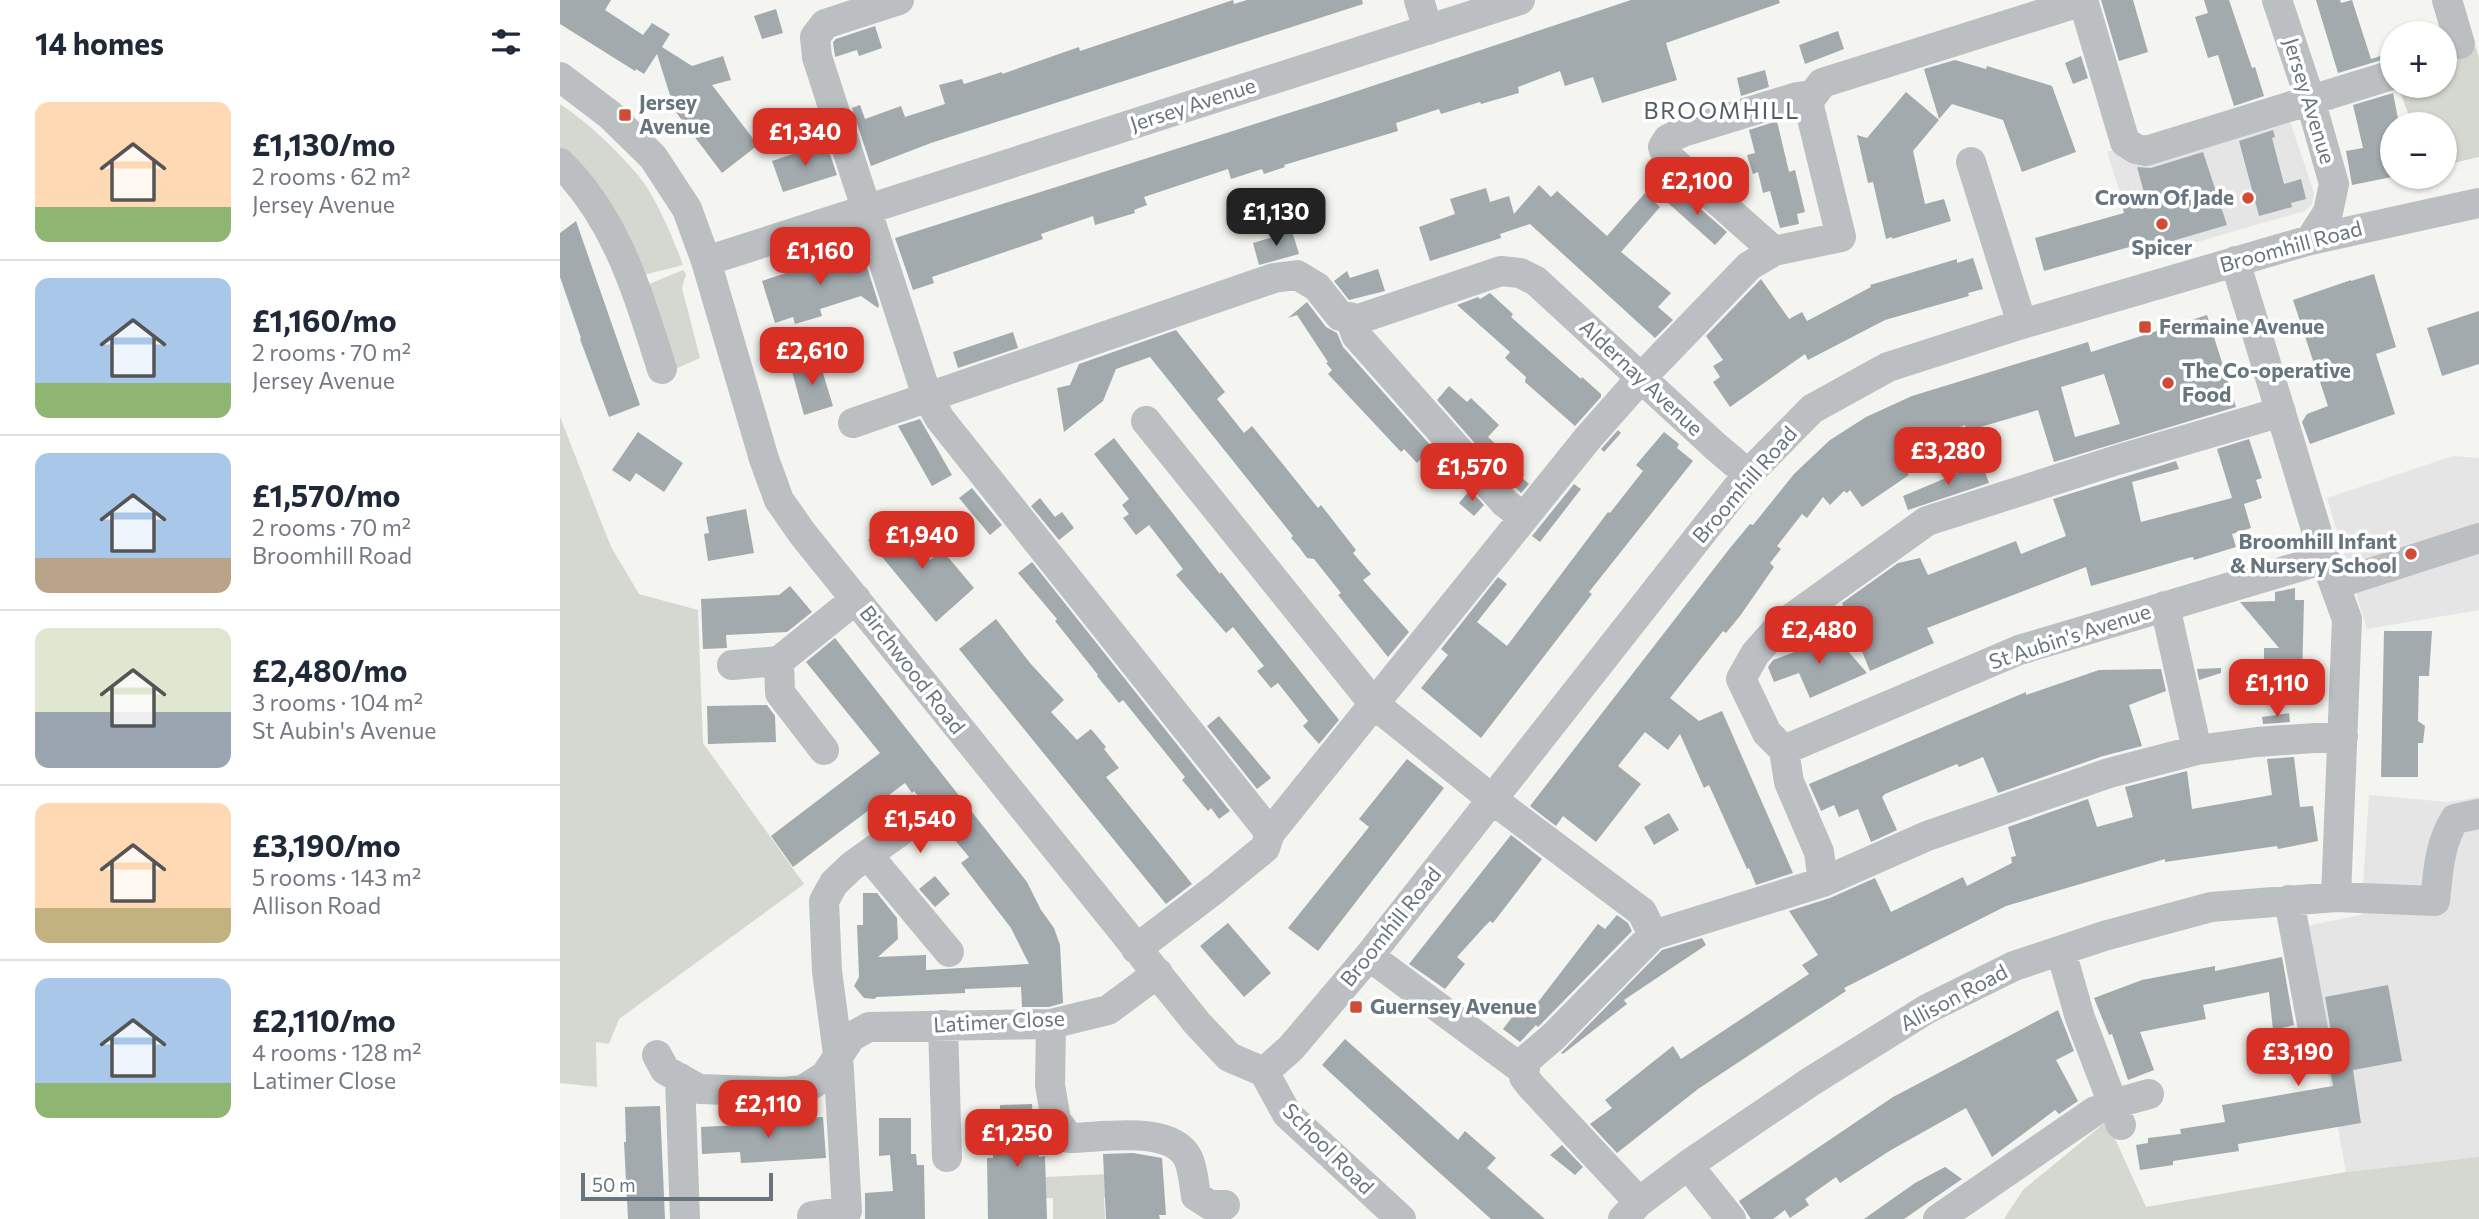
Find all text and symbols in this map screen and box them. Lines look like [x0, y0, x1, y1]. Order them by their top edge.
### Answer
map controls [2380, 21, 2457, 189]
button: + [2380, 21, 2457, 98]
icon: filters [487, 23, 525, 61]
text: 14 homes [35, 24, 164, 61]
street label: Jersey Avenue [2279, 35, 2341, 167]
street label: Jersey Avenue [1127, 72, 1258, 136]
place label: Jersey Avenue [639, 89, 710, 138]
district label: BROOMHILL [1643, 96, 1801, 124]
marker: Jersey Avenue [617, 107, 633, 123]
pin: £1,340 [748, 108, 862, 168]
button: − [2380, 112, 2457, 189]
text: £1,340 [769, 117, 841, 145]
text: £1,130/mo [252, 125, 396, 162]
icon: home [91, 130, 175, 214]
pin: £2,100 [1640, 158, 1754, 217]
text: 2 rooms · 62 m² [252, 162, 411, 190]
text: £2,100 [1661, 166, 1733, 194]
place label: Crown Of Jade [2095, 184, 2234, 209]
pin: £1,130 [1219, 188, 1333, 248]
text: Jersey Avenue [252, 190, 395, 218]
marker: Crown Of Jade [2240, 190, 2256, 206]
text: £1,130 [1242, 197, 1310, 225]
street label: Broomhill Road [2217, 215, 2364, 277]
marker: Spicer [2154, 216, 2170, 232]
pin: £1,160 [763, 228, 877, 287]
place label: Spicer [2132, 234, 2193, 259]
text: £1,160 [786, 236, 854, 264]
text: £1,160/mo [252, 301, 397, 338]
icon: home [91, 306, 175, 390]
place label: Fermaine Avenue [2159, 313, 2324, 338]
street label: Aldernay Avenue [1575, 314, 1709, 440]
marker: Fermaine Avenue [2137, 319, 2153, 335]
pin: £2,610 [755, 328, 869, 387]
text: £2,610 [776, 336, 848, 364]
text: 2 rooms · 70 m² [252, 338, 411, 366]
place label: The Co-operative Food [2182, 357, 2351, 406]
text: Jersey Avenue [252, 366, 395, 394]
marker: The Co-operative Food [2160, 375, 2176, 391]
street label: Broomhill Road [1686, 421, 1801, 547]
pin: £3,280 [1891, 428, 2005, 487]
text: £3,280 [1910, 436, 1986, 464]
pin: £1,570 [1415, 444, 1529, 503]
text: £1,570 [1437, 452, 1507, 480]
text: £1,570/mo [252, 476, 401, 513]
icon: home [91, 481, 175, 565]
pin: £1,940 [865, 512, 979, 571]
text: 2 rooms · 70 m² [252, 513, 411, 541]
text: £1,940 [886, 520, 958, 548]
place label: Broomhill Infant & Nursery School [2230, 528, 2397, 577]
text: Broomhill Road [252, 541, 412, 569]
marker: Broomhill Infant & Nursery School [2403, 546, 2419, 562]
street label: St Aubin's Avenue [1986, 598, 2153, 673]
street label: Birchwood Road [855, 600, 971, 738]
pin: £2,480 [1762, 606, 1876, 666]
text: £2,480 [1781, 615, 1857, 643]
text: £2,480/mo [252, 651, 408, 688]
icon: home [91, 656, 175, 740]
pin: £1,110 [2220, 660, 2334, 719]
text: £1,110 [2245, 668, 2309, 696]
text: 3 rooms · 104 m² [252, 688, 423, 716]
text: St Aubin's Avenue [252, 716, 436, 744]
pin: £1,540 [863, 796, 977, 855]
text: £1,540 [884, 804, 956, 832]
text: £3,190/mo [252, 826, 401, 863]
icon: home [91, 831, 175, 915]
street label: Broomhill Road [1334, 861, 1446, 991]
text: 5 rooms · 143 m² [252, 863, 421, 891]
text: Allison Road [252, 891, 381, 919]
street label: Allison Road [1895, 958, 2011, 1035]
place label: Guernsey Avenue [1370, 993, 1536, 1018]
marker: Guernsey Avenue [1348, 999, 1364, 1015]
text: £2,110/mo [252, 1001, 396, 1038]
street label: Latimer Close [933, 1005, 1065, 1036]
icon: home [91, 1006, 175, 1090]
pin: £3,190 [2241, 1028, 2355, 1088]
text: £3,190 [2263, 1037, 2333, 1065]
text: 4 rooms · 128 m² [252, 1038, 421, 1066]
text: Latimer Close [252, 1066, 396, 1094]
pin: £2,110 [711, 1080, 825, 1140]
text: £2,110 [734, 1089, 802, 1117]
street label: School Road [1278, 1097, 1380, 1199]
pin: £1,250 [960, 1110, 1074, 1169]
text: £1,250 [981, 1118, 1053, 1146]
scale bar [581, 1170, 774, 1202]
text: 50 m [592, 1173, 636, 1196]

